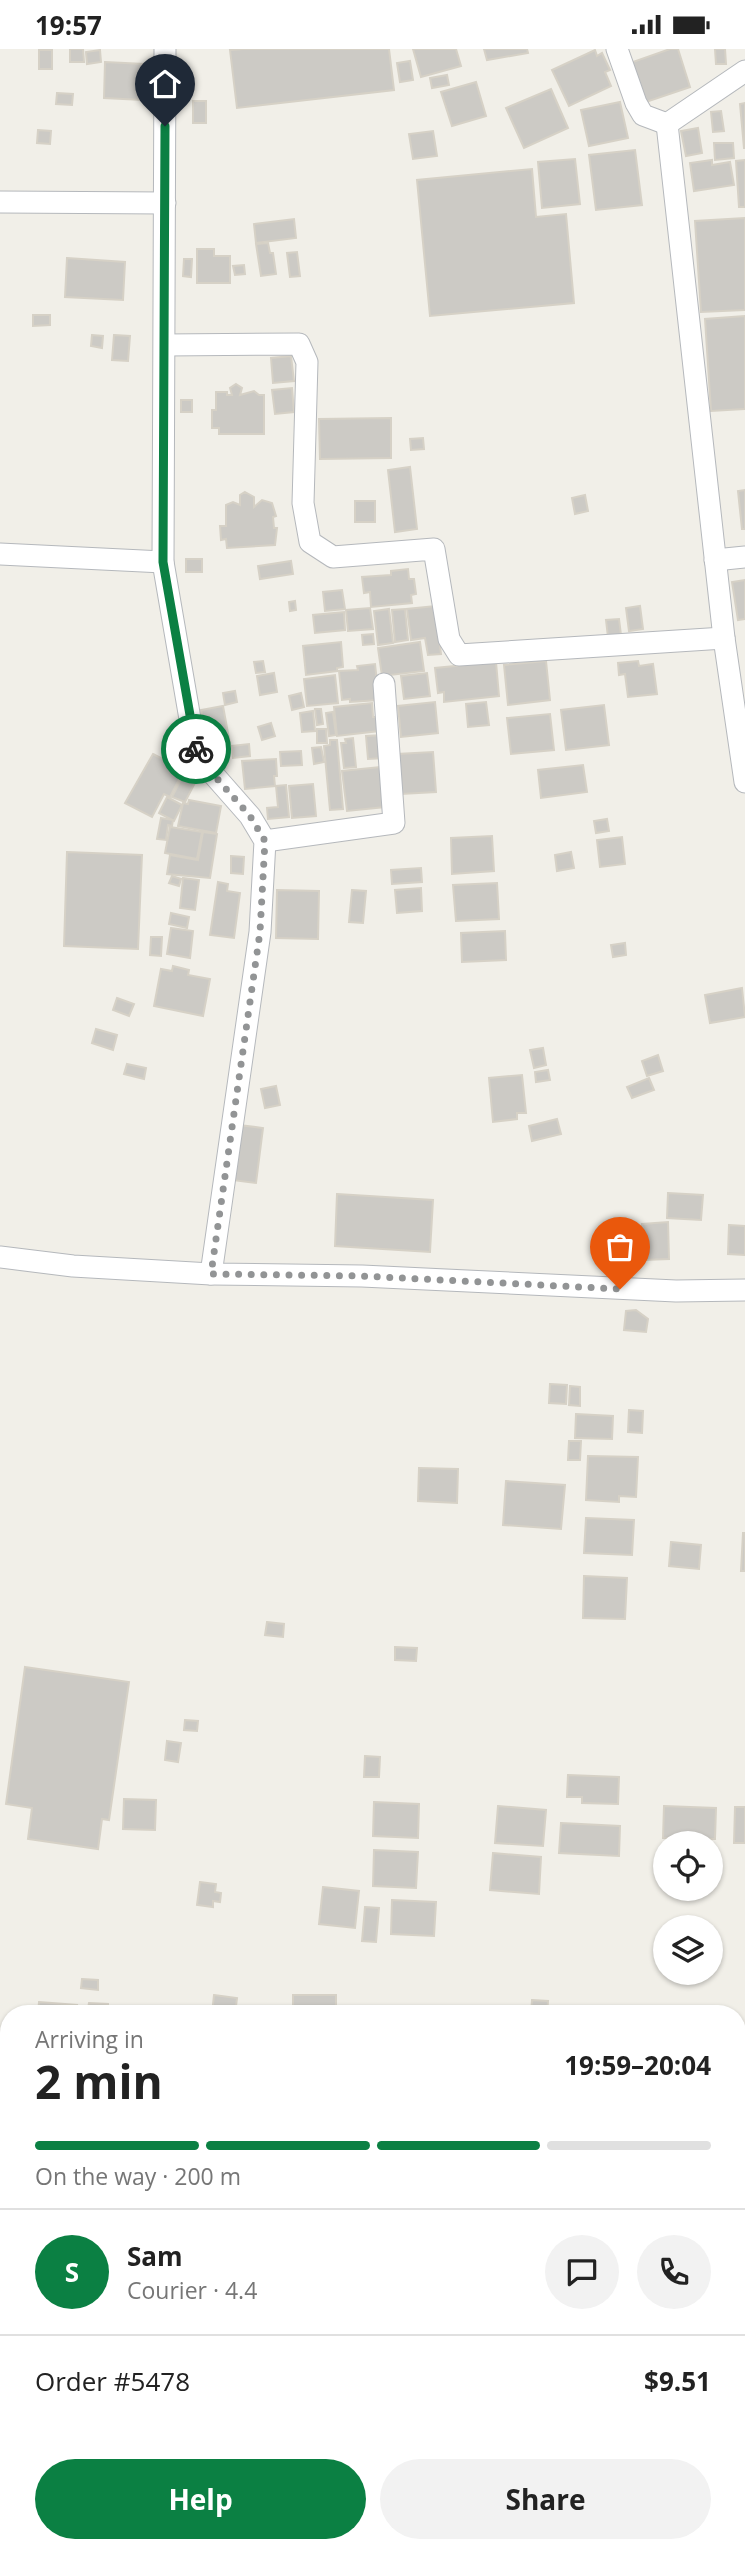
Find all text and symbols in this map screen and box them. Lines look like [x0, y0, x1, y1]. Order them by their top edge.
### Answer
text: 19:57 [35, 7, 102, 43]
pin [135, 54, 195, 126]
icon: home [146, 65, 184, 103]
courier [161, 714, 231, 784]
icon: bike [177, 730, 215, 768]
pin [590, 1217, 650, 1289]
icon: bag [601, 1228, 639, 1266]
map controls [653, 1831, 723, 1985]
button: locate [653, 1831, 723, 1901]
button: layers [653, 1915, 723, 1985]
text: Arriving in [35, 2023, 144, 2055]
text: 19:59–20:04 [564, 2047, 711, 2083]
text: 2 min [35, 2050, 163, 2112]
text: On the way · 200 m [35, 2160, 241, 2192]
button: chat [545, 2235, 619, 2309]
button: phone [637, 2235, 711, 2309]
text: Sam [127, 2238, 183, 2274]
text: S [65, 2254, 79, 2290]
text: Courier · 4.4 [127, 2274, 257, 2306]
text: Order #5478 [35, 2363, 190, 2399]
text: $9.51 [644, 2363, 711, 2399]
button: Help [35, 2459, 366, 2539]
button: Share [380, 2459, 711, 2539]

